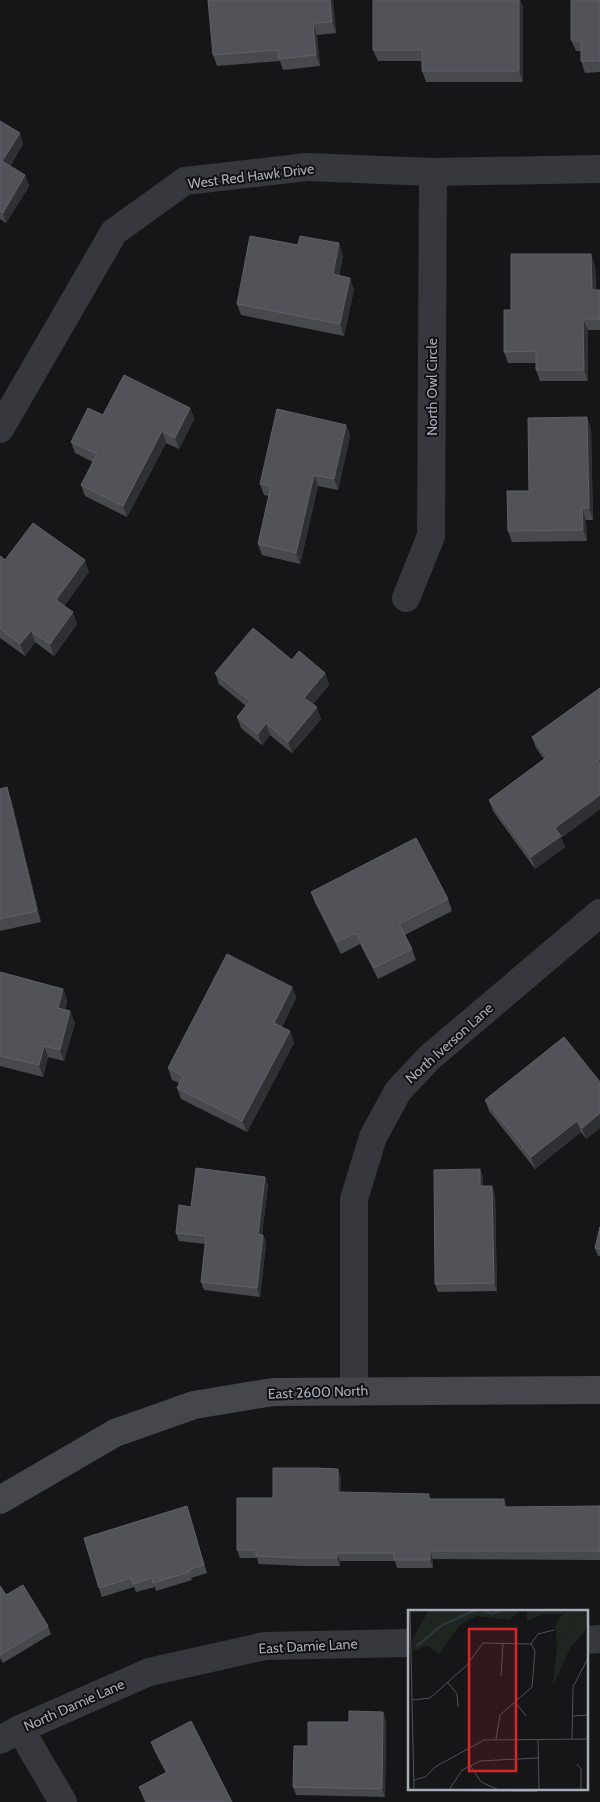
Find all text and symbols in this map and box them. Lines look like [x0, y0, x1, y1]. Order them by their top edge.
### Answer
street label: West Red Hawk Drive [187, 159, 315, 193]
street label: North Owl Circle [423, 338, 441, 436]
street label: North Iverson Lane [401, 999, 497, 1087]
street label: East 2600 North [268, 1381, 368, 1403]
inset map [408, 1610, 588, 1790]
street label: East Damie Lane [258, 1634, 358, 1658]
street label: North Damie Lane [21, 1675, 127, 1735]

